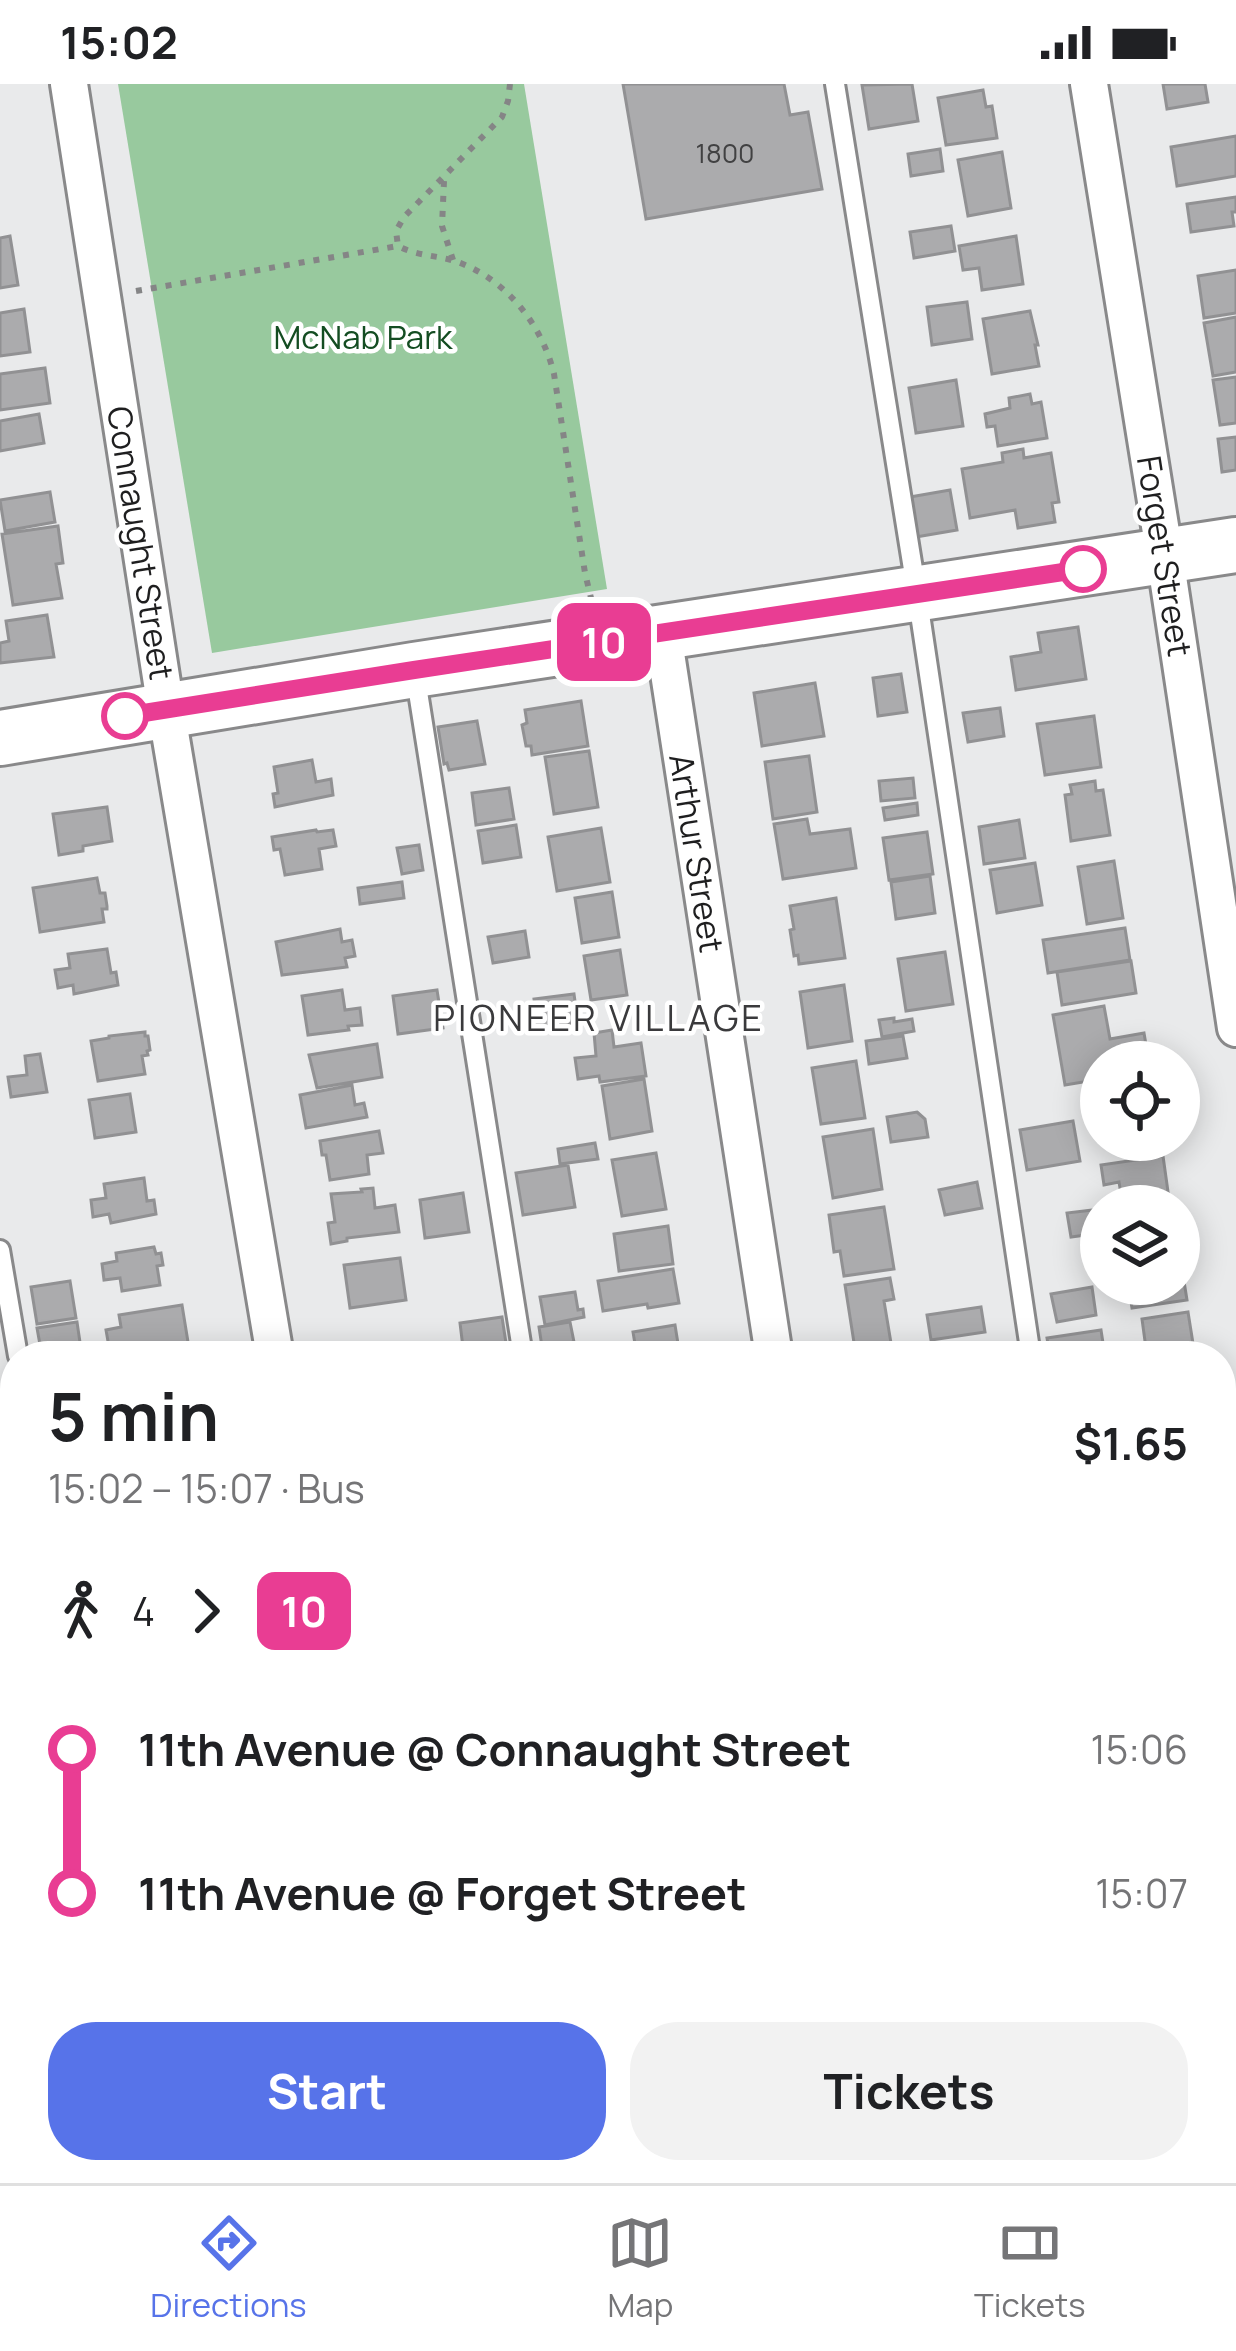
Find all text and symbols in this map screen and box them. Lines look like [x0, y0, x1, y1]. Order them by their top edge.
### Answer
text: 15:02 [60, 11, 178, 73]
house number: 1800 [695, 134, 755, 171]
park label: McNab Park [274, 314, 454, 359]
street label: Connaught Street [97, 403, 185, 683]
street label: Forget Street [1127, 452, 1203, 660]
unlabelled marker [1061, 547, 1105, 591]
line badge: 10 [550, 603, 658, 681]
text: 10 [581, 613, 627, 671]
unlabelled marker [103, 694, 147, 738]
street label: Arthur Street [659, 750, 735, 956]
district label: PIONEER VILLAGE [433, 993, 765, 1042]
map controls [1080, 1041, 1200, 1305]
button: locate [1080, 1041, 1200, 1161]
button: layers [1080, 1185, 1200, 1305]
text: 5 min [48, 1371, 219, 1461]
text: $1.65 [1074, 1412, 1188, 1474]
text: 15:02 – 15:07 · Bus [48, 1461, 365, 1515]
icon: walk [48, 1578, 114, 1644]
icon: forward [173, 1578, 239, 1644]
text: 10 [281, 1582, 327, 1640]
text: 4 [132, 1584, 155, 1638]
text: 11th Avenue @ Connaught Street [138, 1718, 851, 1780]
text: 15:06 [1091, 1722, 1188, 1776]
text: 11th Avenue @ Forget Street [138, 1862, 747, 1924]
text: 15:07 [1095, 1866, 1188, 1920]
button: Start [48, 2022, 606, 2160]
button: Tickets [630, 2022, 1188, 2160]
tab: Directions [150, 2210, 307, 2327]
tab: Map [607, 2210, 673, 2327]
tab: Tickets [974, 2210, 1086, 2327]

